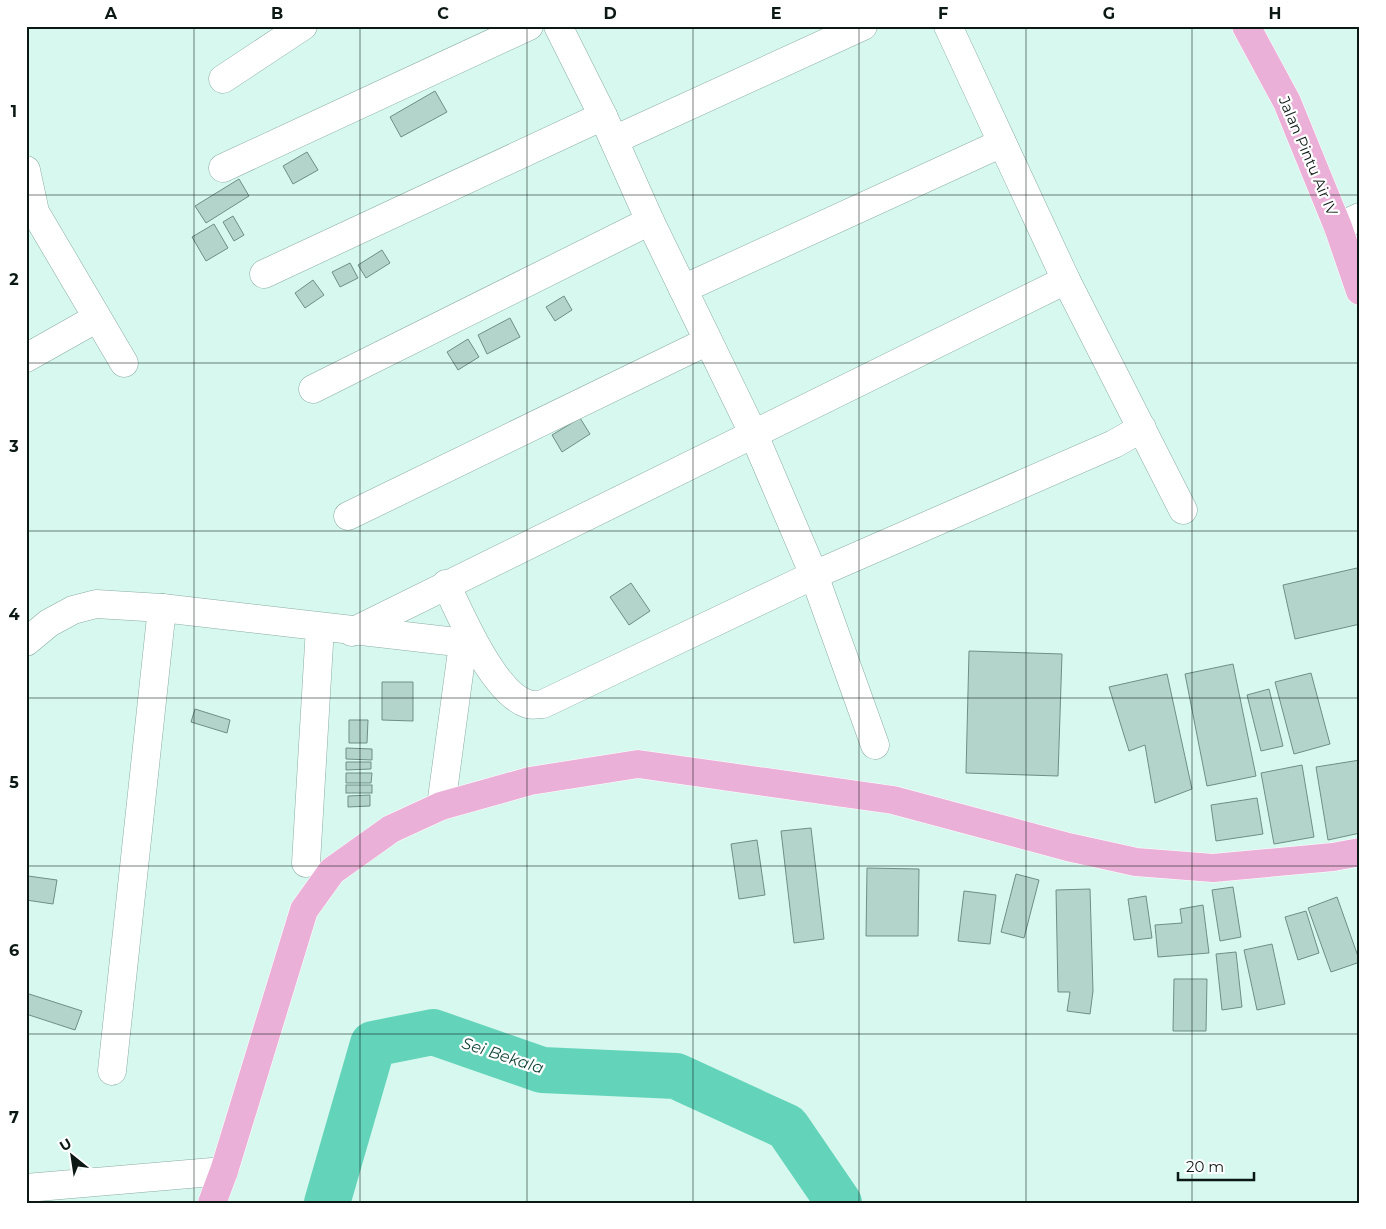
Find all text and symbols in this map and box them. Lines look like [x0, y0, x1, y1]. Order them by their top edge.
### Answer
text: A [104, 4, 118, 23]
text: B [271, 4, 283, 23]
text: C [437, 4, 449, 23]
text: D [603, 4, 617, 23]
text: E [771, 4, 781, 23]
text: F [938, 4, 948, 23]
text: G [1103, 4, 1115, 23]
text: H [1269, 4, 1281, 23]
street label: Jalan Pintu Air IV [1274, 92, 1342, 219]
text: 1 [11, 102, 17, 121]
text: 2 [9, 270, 19, 289]
text: 3 [8, 437, 19, 456]
text: 4 [8, 605, 20, 624]
text: 5 [9, 773, 19, 792]
text: 6 [9, 941, 19, 960]
water label: Sei Bekala [460, 1033, 546, 1078]
text: 7 [9, 1108, 19, 1127]
north arrow [48, 1132, 98, 1182]
text: U [56, 1134, 75, 1155]
scale bar [1178, 1149, 1255, 1181]
text: 20 m [1186, 1157, 1224, 1176]

